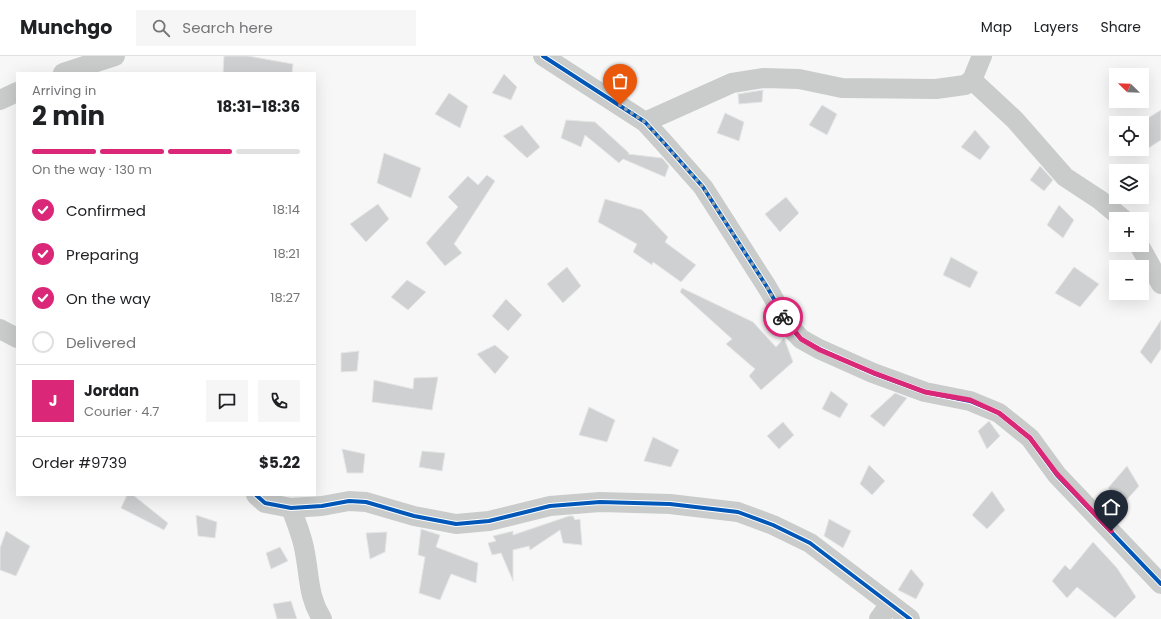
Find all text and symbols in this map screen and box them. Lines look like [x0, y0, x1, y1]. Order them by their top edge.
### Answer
search box [136, 10, 416, 46]
text: Munchgo [20, 14, 112, 41]
icon: search [150, 17, 172, 39]
text: Search here [182, 17, 273, 38]
text: Map [981, 17, 1012, 37]
text: Layers [1034, 17, 1078, 37]
text: Share [1100, 17, 1141, 37]
pin [603, 64, 637, 105]
north arrow [1109, 68, 1149, 108]
map controls [1109, 68, 1149, 300]
icon: bag [609, 70, 631, 92]
text: Arriving in [32, 81, 96, 100]
text: 18:31–18:36 [217, 96, 300, 117]
text: 2 min [32, 98, 105, 134]
button: locate [1109, 116, 1149, 156]
text: On the way · 130 m [32, 160, 152, 179]
button: layers [1109, 164, 1149, 204]
icon: check [32, 199, 54, 221]
text: Confirmed [66, 200, 146, 221]
text: 18:14 [273, 200, 300, 219]
button: + [1109, 212, 1149, 252]
icon: check [32, 243, 54, 265]
text: Preparing [66, 244, 139, 265]
text: 18:21 [273, 244, 300, 263]
button: − [1109, 260, 1149, 300]
icon: check [32, 287, 54, 309]
text: On the way [66, 288, 151, 309]
text: 18:27 [270, 288, 300, 307]
courier [763, 297, 803, 337]
icon: bike [772, 306, 794, 328]
text: Delivered [66, 332, 136, 353]
text: Jordan [84, 380, 139, 401]
button: chat [206, 380, 248, 422]
button: phone [258, 380, 300, 422]
text: J [49, 390, 57, 411]
text: Courier · 4.7 [84, 402, 159, 421]
text: Order #9739 [32, 452, 127, 473]
text: $5.22 [259, 452, 300, 473]
pin [1094, 490, 1128, 531]
icon: home [1100, 496, 1122, 518]

